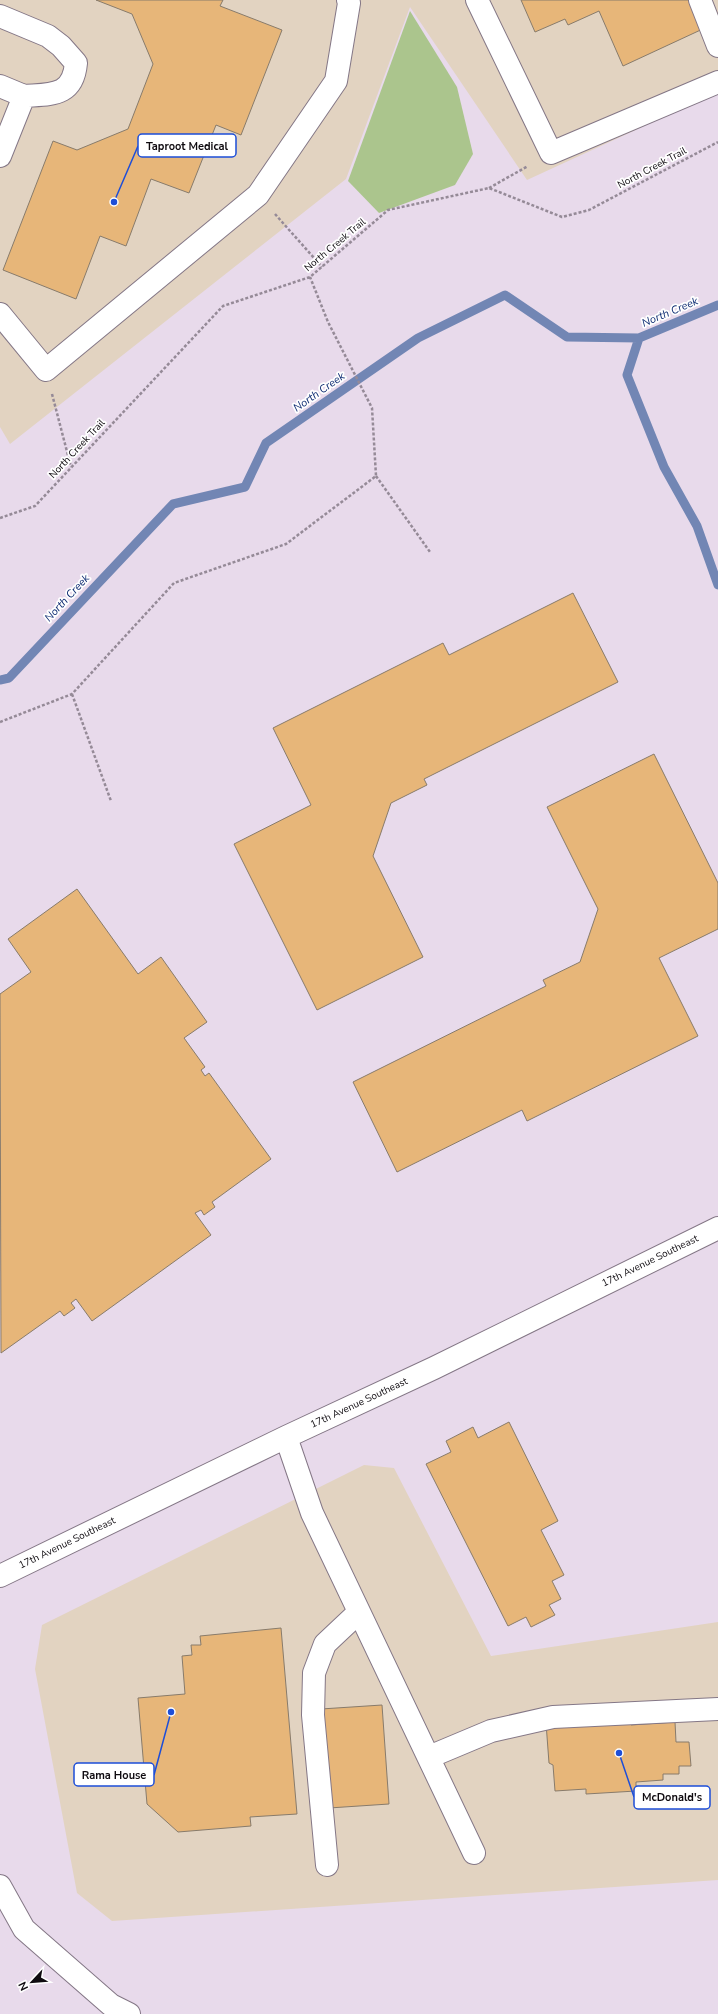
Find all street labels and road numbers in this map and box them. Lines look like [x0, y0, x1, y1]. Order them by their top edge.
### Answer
street label: North Creek Trail [615, 144, 689, 192]
street label: North Creek Trail [301, 215, 369, 275]
street label: North Creek Trail [46, 416, 108, 482]
street label: 17th Avenue Southeast [599, 1231, 701, 1290]
street label: 17th Avenue Southeast [308, 1374, 410, 1432]
street label: 17th Avenue Southeast [16, 1513, 118, 1572]

